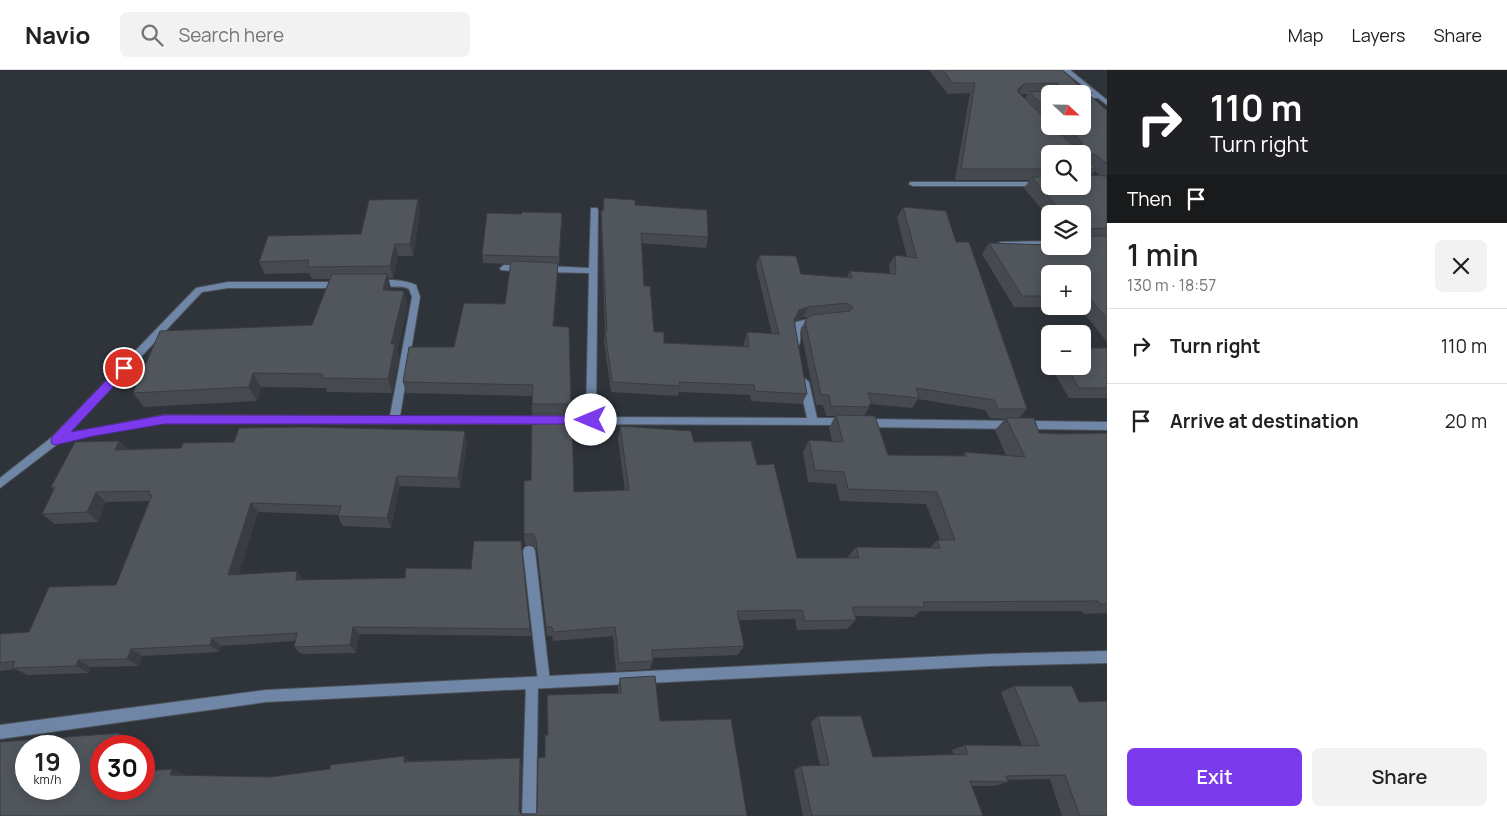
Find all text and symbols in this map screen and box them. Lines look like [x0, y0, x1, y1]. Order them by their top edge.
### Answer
search box [120, 12, 470, 57]
text: Navio [25, 18, 90, 51]
icon: search [138, 21, 166, 49]
text: Search here [178, 22, 284, 48]
text: Map [1288, 23, 1323, 47]
text: Layers [1351, 23, 1405, 47]
text: Share [1433, 23, 1482, 47]
text: 110 m [1210, 84, 1302, 132]
north arrow [1041, 85, 1091, 135]
map controls [1041, 85, 1091, 375]
icon: right [1127, 90, 1192, 155]
text: Turn right [1210, 129, 1308, 159]
button: search [1041, 145, 1091, 195]
icon: arrive [1182, 185, 1210, 213]
text: Then [1127, 186, 1172, 212]
button: layers [1041, 205, 1091, 255]
text: 1 min [1127, 234, 1199, 275]
button: close [1435, 240, 1487, 292]
button: + [1041, 265, 1091, 315]
text: 130 m · 18:57 [1127, 274, 1216, 296]
button: − [1041, 325, 1091, 375]
icon: right [1127, 332, 1155, 360]
text: Turn right [1170, 333, 1260, 359]
text: 110 m [1441, 333, 1487, 359]
pin [103, 347, 145, 389]
icon: arrive [110, 354, 138, 382]
position arrow [564, 393, 616, 445]
icon: arrive [1127, 407, 1155, 435]
text: Arrive at destination [1170, 408, 1359, 434]
text: 20 m [1445, 408, 1487, 434]
speed limit sign: 30 [90, 735, 155, 800]
text: 19 [34, 744, 61, 779]
button: Exit [1127, 748, 1302, 806]
button: Share [1312, 748, 1487, 806]
text: km/h [34, 771, 61, 788]

